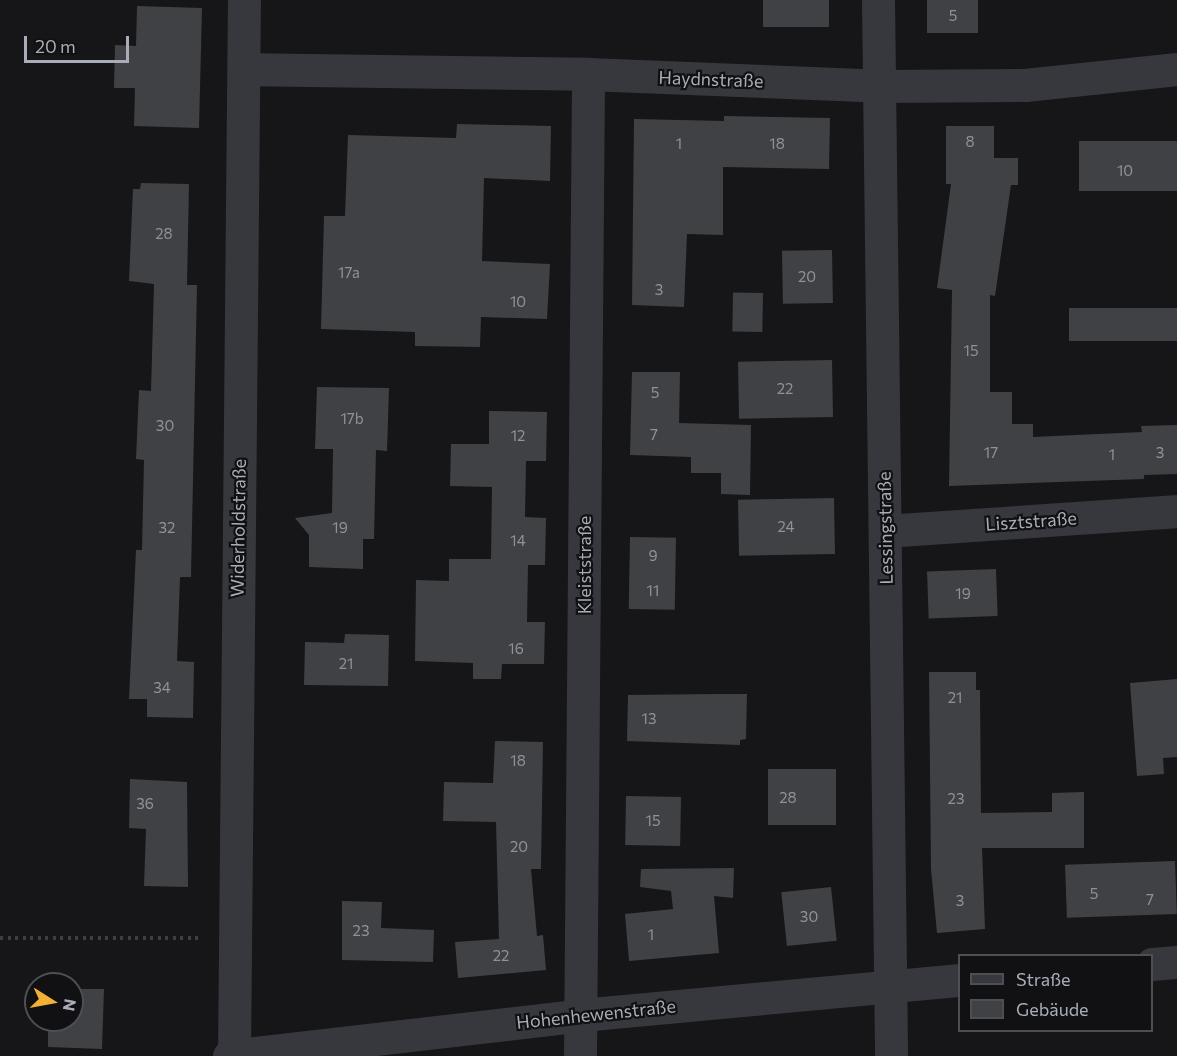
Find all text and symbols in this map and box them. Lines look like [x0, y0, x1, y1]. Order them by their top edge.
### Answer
house number: 5 [949, 7, 957, 25]
scale bar [27, 24, 132, 62]
text: 20 m [35, 35, 76, 57]
street label: Haydnstraße [658, 66, 764, 92]
house number: 8 [965, 133, 975, 151]
house number: 1 [676, 135, 682, 153]
house number: 18 [769, 135, 785, 153]
house number: 10 [1117, 162, 1133, 180]
house number: 28 [155, 225, 173, 243]
house number: 17a [338, 264, 360, 282]
house number: 20 [798, 268, 816, 286]
house number: 3 [655, 281, 663, 299]
house number: 10 [510, 293, 526, 311]
house number: 15 [963, 342, 979, 360]
house number: 22 [777, 380, 793, 398]
house number: 5 [651, 384, 659, 402]
house number: 17b [340, 410, 364, 428]
house number: 30 [156, 417, 174, 435]
house number: 7 [650, 426, 658, 444]
house number: 12 [511, 427, 525, 445]
house number: 17 [984, 444, 998, 462]
house number: 3 [1156, 444, 1164, 462]
house number: 1 [1109, 446, 1115, 464]
street label: Widerholdstraße [226, 459, 250, 597]
street label: Lessingstraße [873, 471, 897, 585]
street label: Lisztstraße [984, 507, 1078, 535]
street label: Kleiststraße [573, 516, 595, 614]
house number: 24 [777, 518, 795, 536]
house number: 32 [159, 519, 175, 537]
house number: 19 [332, 519, 348, 537]
house number: 14 [510, 532, 526, 550]
house number: 9 [648, 547, 658, 565]
house number: 11 [647, 582, 659, 600]
house number: 19 [955, 585, 971, 603]
house number: 16 [508, 640, 524, 658]
house number: 21 [339, 655, 353, 673]
house number: 34 [153, 679, 171, 697]
house number: 21 [948, 689, 962, 707]
house number: 13 [642, 710, 656, 728]
house number: 18 [510, 752, 526, 770]
house number: 28 [779, 789, 797, 807]
house number: 23 [948, 790, 964, 808]
house number: 36 [136, 795, 154, 813]
house number: 15 [645, 812, 661, 830]
house number: 20 [510, 838, 528, 856]
house number: 5 [1090, 885, 1098, 903]
house number: 7 [1146, 891, 1154, 909]
house number: 3 [956, 892, 964, 910]
house number: 30 [800, 908, 818, 926]
house number: 23 [353, 922, 369, 940]
house number: 1 [648, 926, 654, 944]
house number: 22 [493, 947, 509, 965]
legend [958, 954, 1153, 1032]
text: Straße [1016, 968, 1071, 990]
north arrow [24, 972, 84, 1032]
street label: Hohenhewenstraße [515, 995, 677, 1033]
text: N [60, 997, 81, 1013]
text: Gebäude [1016, 998, 1089, 1020]

